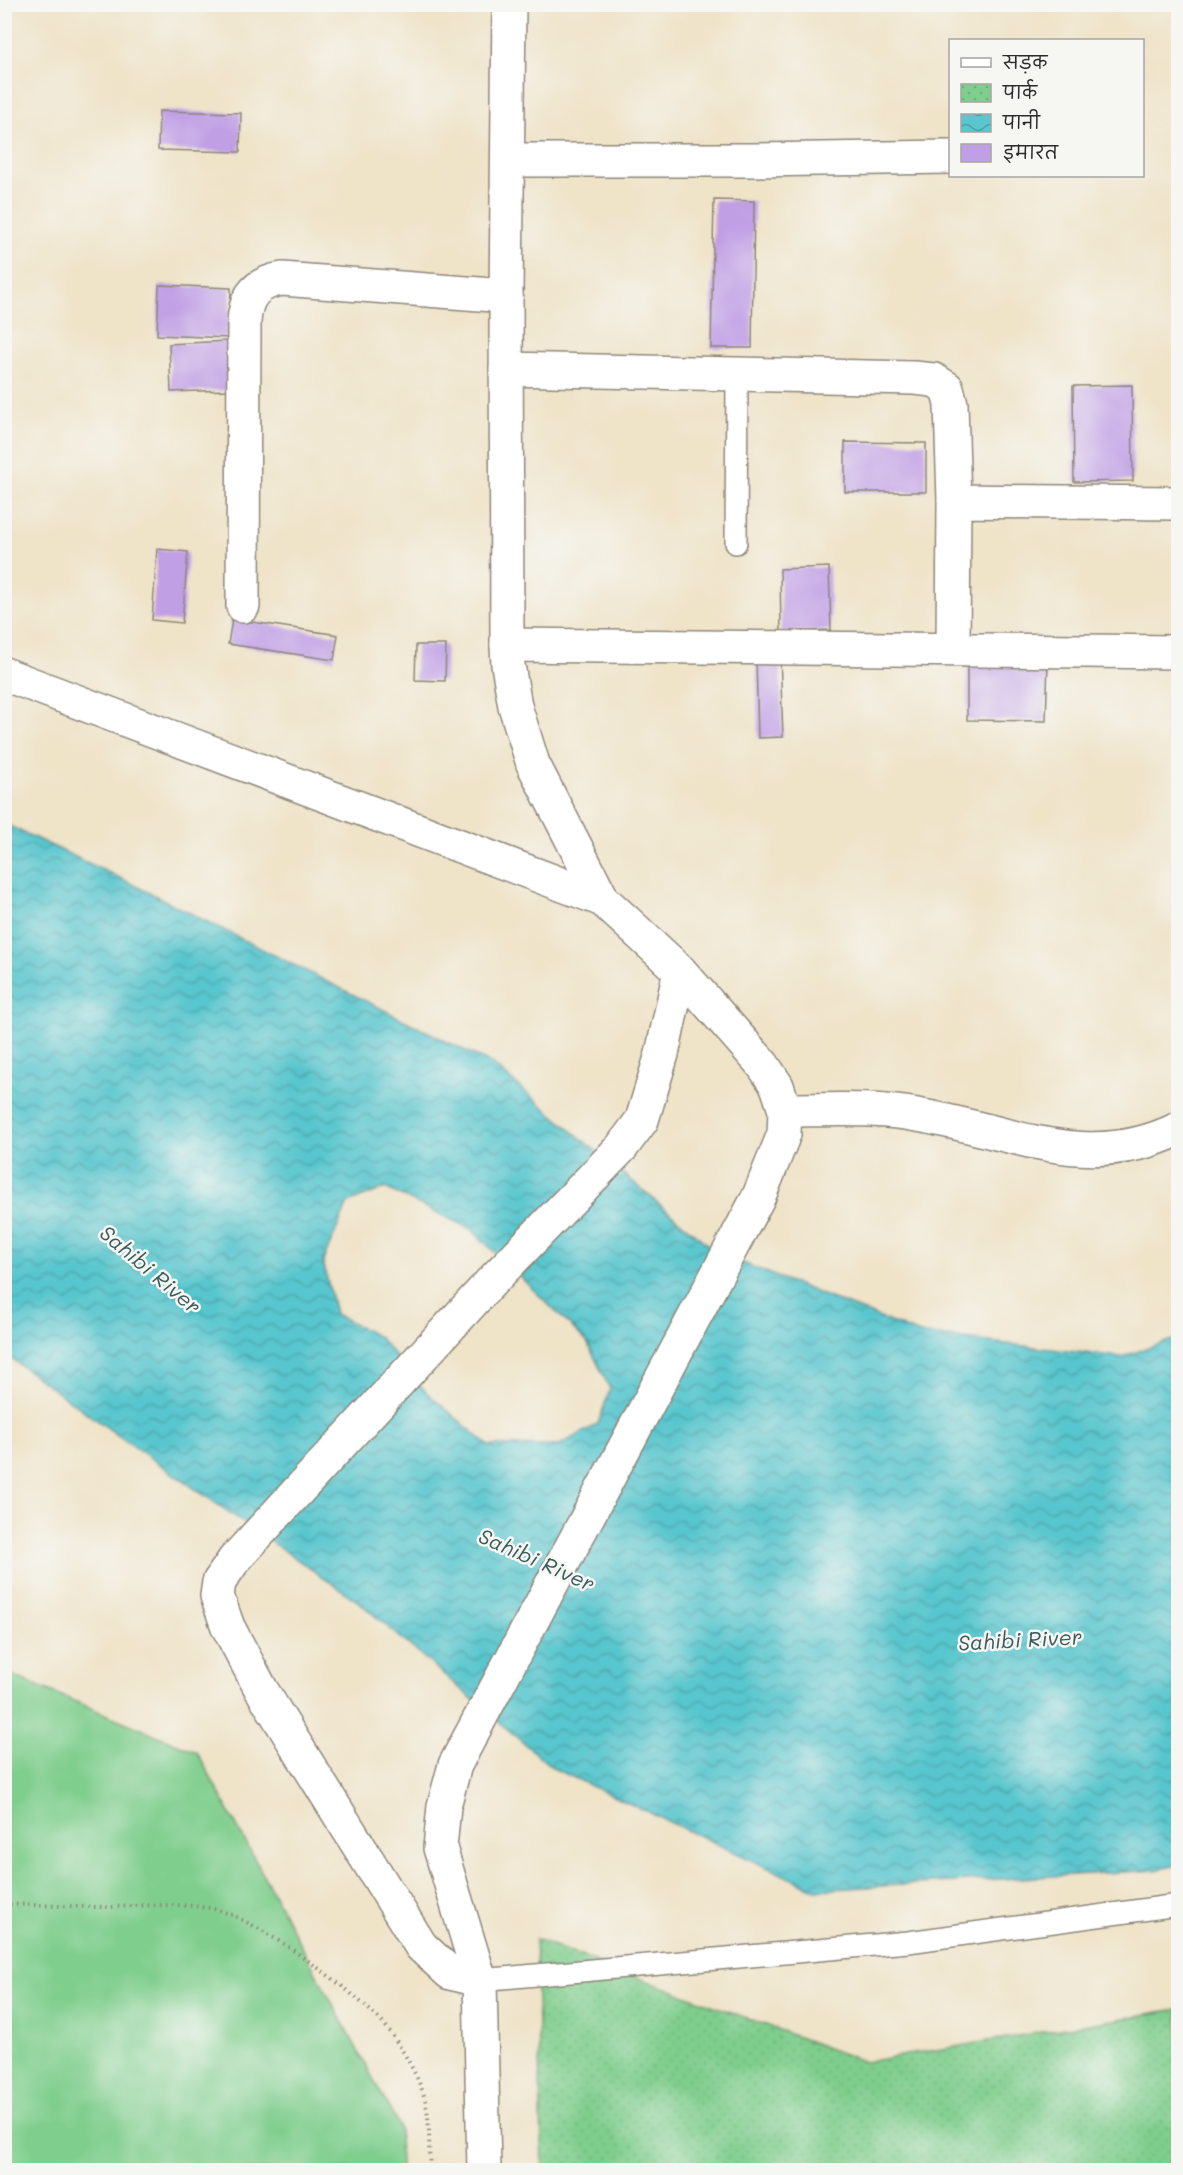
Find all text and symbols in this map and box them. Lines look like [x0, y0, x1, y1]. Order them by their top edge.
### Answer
legend [949, 39, 1144, 177]
text: सड़क [1002, 50, 1048, 74]
text: पार्क [1002, 79, 1038, 104]
text: पानी [1002, 109, 1041, 134]
text: इमारत [1003, 140, 1059, 164]
water label: Sahibi River [95, 1219, 207, 1319]
water label: Sahibi River [475, 1521, 599, 1597]
water label: Sahibi River [957, 1622, 1083, 1656]

